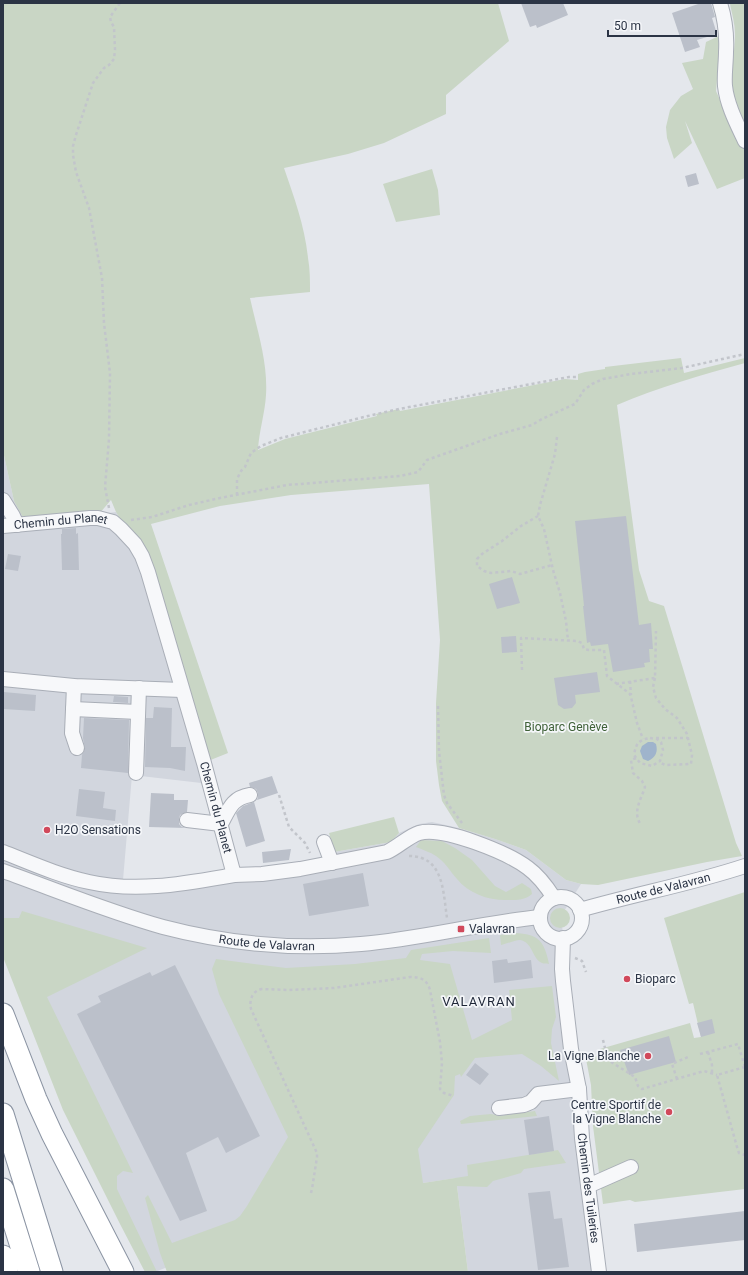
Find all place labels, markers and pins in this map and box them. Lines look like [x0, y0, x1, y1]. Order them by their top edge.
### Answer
place label: H2O Sensations [55, 823, 141, 837]
marker: H2O Sensations [42, 825, 52, 835]
place label: Valavran [469, 922, 515, 936]
marker: Valavran [456, 924, 466, 934]
place label: Bioparc [635, 972, 676, 986]
marker: Bioparc [622, 974, 632, 984]
place label: La Vigne Blanche [548, 1049, 640, 1063]
marker: La Vigne Blanche [643, 1051, 653, 1061]
place label: Centre Sportif de la Vigne Blanche [571, 1098, 661, 1126]
marker: Centre Sportif de la Vigne Blanche [664, 1107, 674, 1117]

